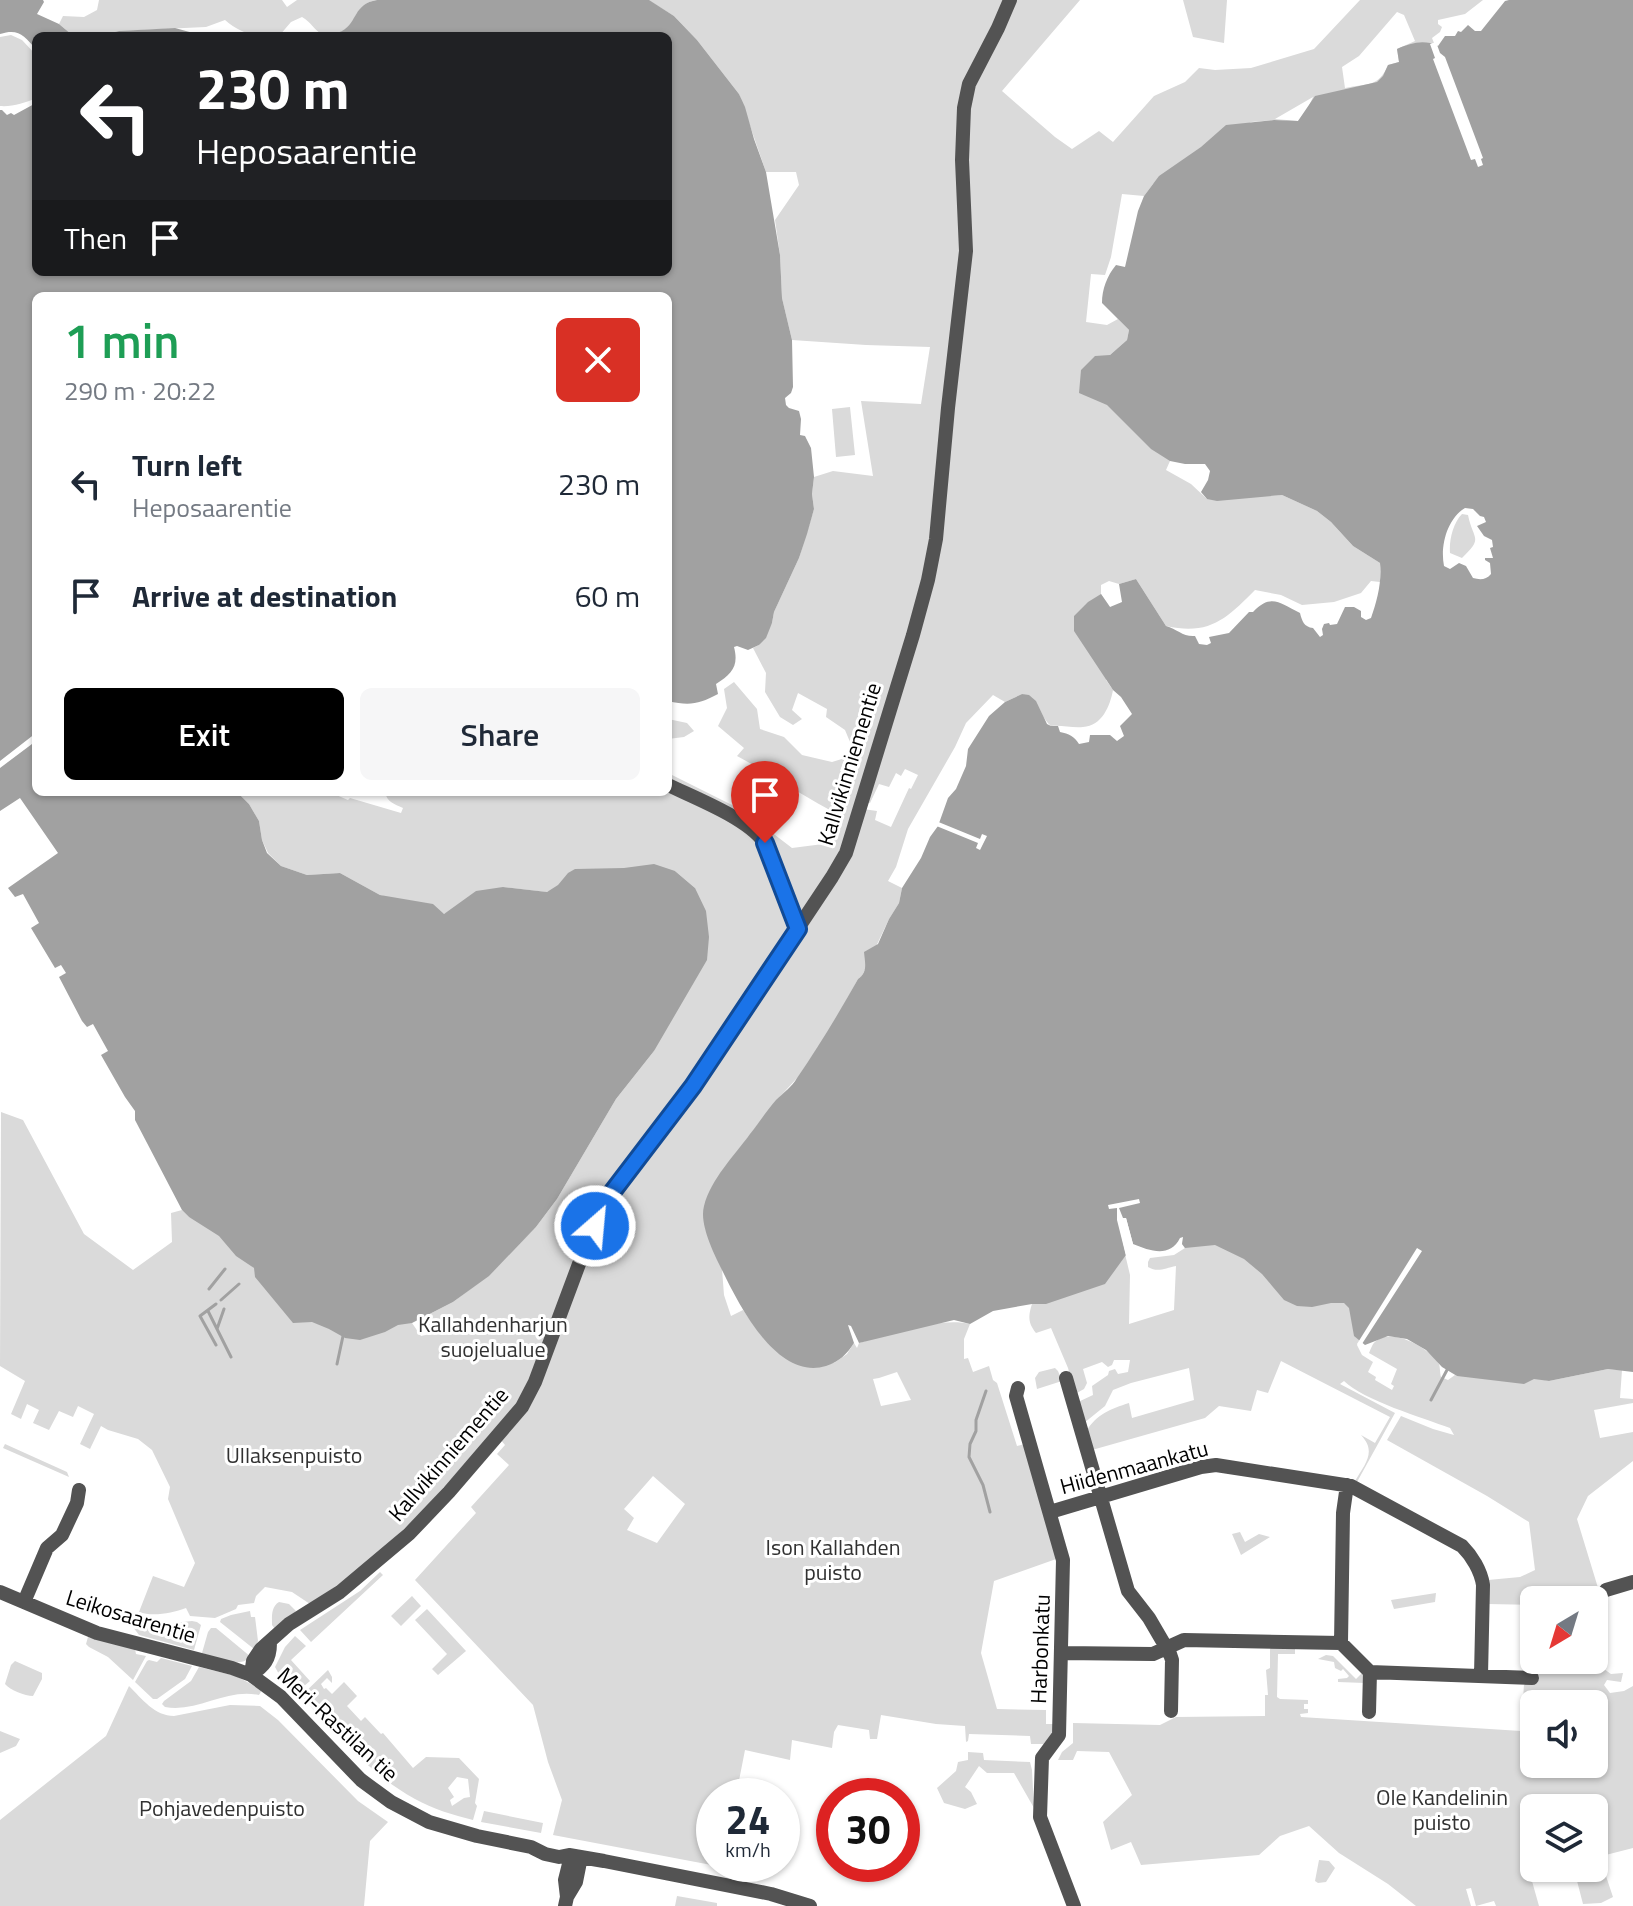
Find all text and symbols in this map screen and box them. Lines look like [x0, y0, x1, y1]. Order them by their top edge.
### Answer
text: 230 m [196, 46, 349, 131]
icon: left [64, 64, 168, 168]
text: Heposaarentie [196, 123, 417, 178]
text: Then [64, 215, 127, 261]
icon: arrive [143, 216, 187, 260]
text: 1 min [64, 304, 179, 377]
button: close [556, 318, 640, 402]
text: 290 m · 20:22 [64, 371, 216, 410]
text: Turn left [132, 442, 242, 488]
text: 230 m [558, 461, 640, 507]
icon: left [64, 462, 108, 506]
text: Heposaarentie [132, 488, 292, 527]
text: Arrive at destination [132, 573, 397, 619]
text: 60 m [575, 573, 640, 619]
icon: arrive [64, 574, 108, 618]
street label: Kallvikinniementie [808, 678, 890, 850]
button: Exit [64, 688, 344, 780]
button: Share [360, 688, 640, 780]
pin [731, 761, 799, 843]
icon: arrive [743, 773, 787, 817]
position arrow [553, 1184, 637, 1268]
park label: Kallahdenharjun suojelualue [418, 1307, 568, 1366]
street label: Kallvikinniementie [380, 1379, 516, 1529]
street label: Hiidenmaankatu [1056, 1431, 1212, 1503]
park label: Ullaksenpuisto [226, 1438, 362, 1472]
park label: Ison Kallahden puisto [765, 1530, 901, 1589]
street label: Leikosaarentie [62, 1580, 200, 1652]
north arrow [1520, 1586, 1608, 1674]
map controls [1520, 1586, 1608, 1882]
street label: Harbonkatu [1021, 1594, 1059, 1704]
street label: Meri-Rastilan tie [270, 1659, 406, 1789]
button: sound [1520, 1690, 1608, 1778]
speed limit sign: 30 [816, 1778, 920, 1882]
park label: Ole Kandelinin puisto [1376, 1780, 1508, 1839]
text: 24 [726, 1789, 770, 1850]
park label: Pohjavedenpuisto [139, 1791, 305, 1825]
button: layers [1520, 1794, 1608, 1882]
text: km/h [725, 1834, 771, 1865]

